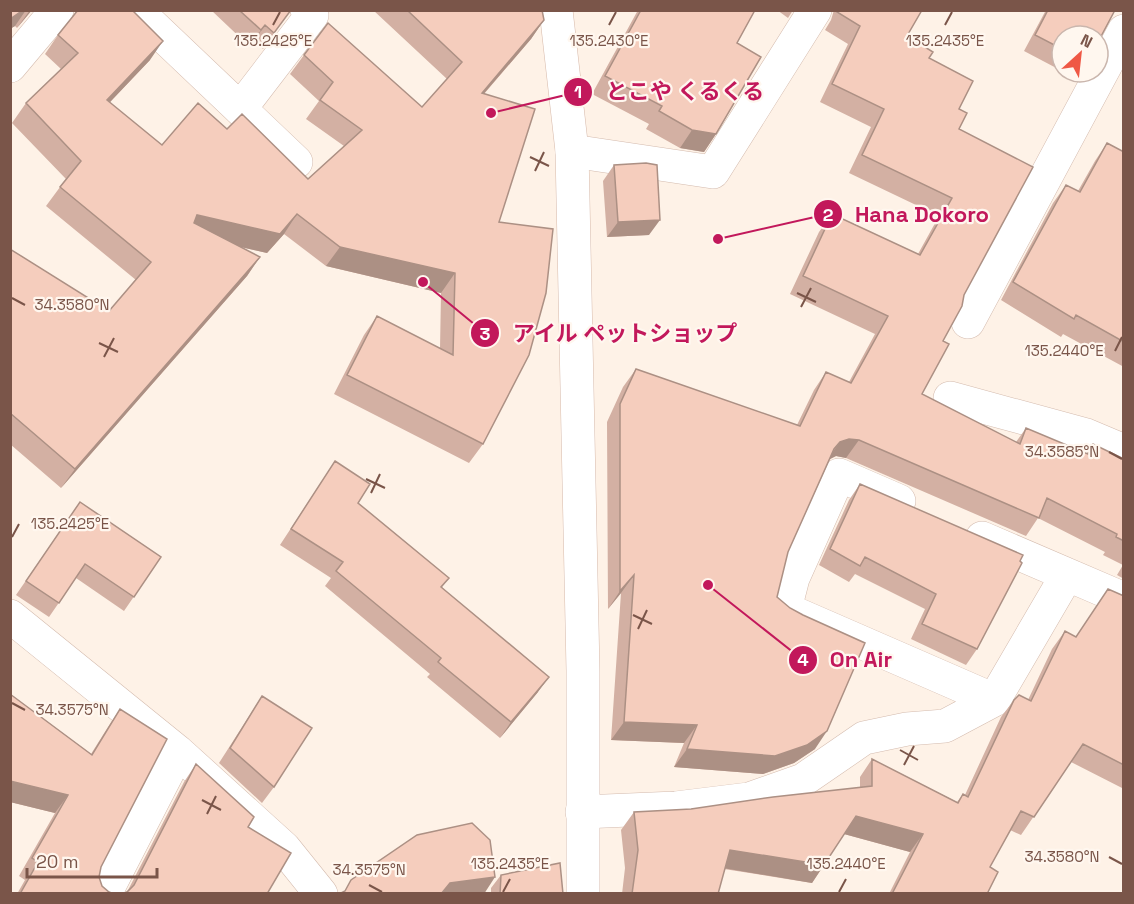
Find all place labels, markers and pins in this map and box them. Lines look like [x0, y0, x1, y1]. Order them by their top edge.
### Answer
callout: とこや くるくる [563, 72, 777, 112]
callout: Hana Dokoro [813, 194, 1001, 234]
callout: アイル ペットショップ [470, 313, 749, 353]
callout: On Air [788, 640, 904, 680]

